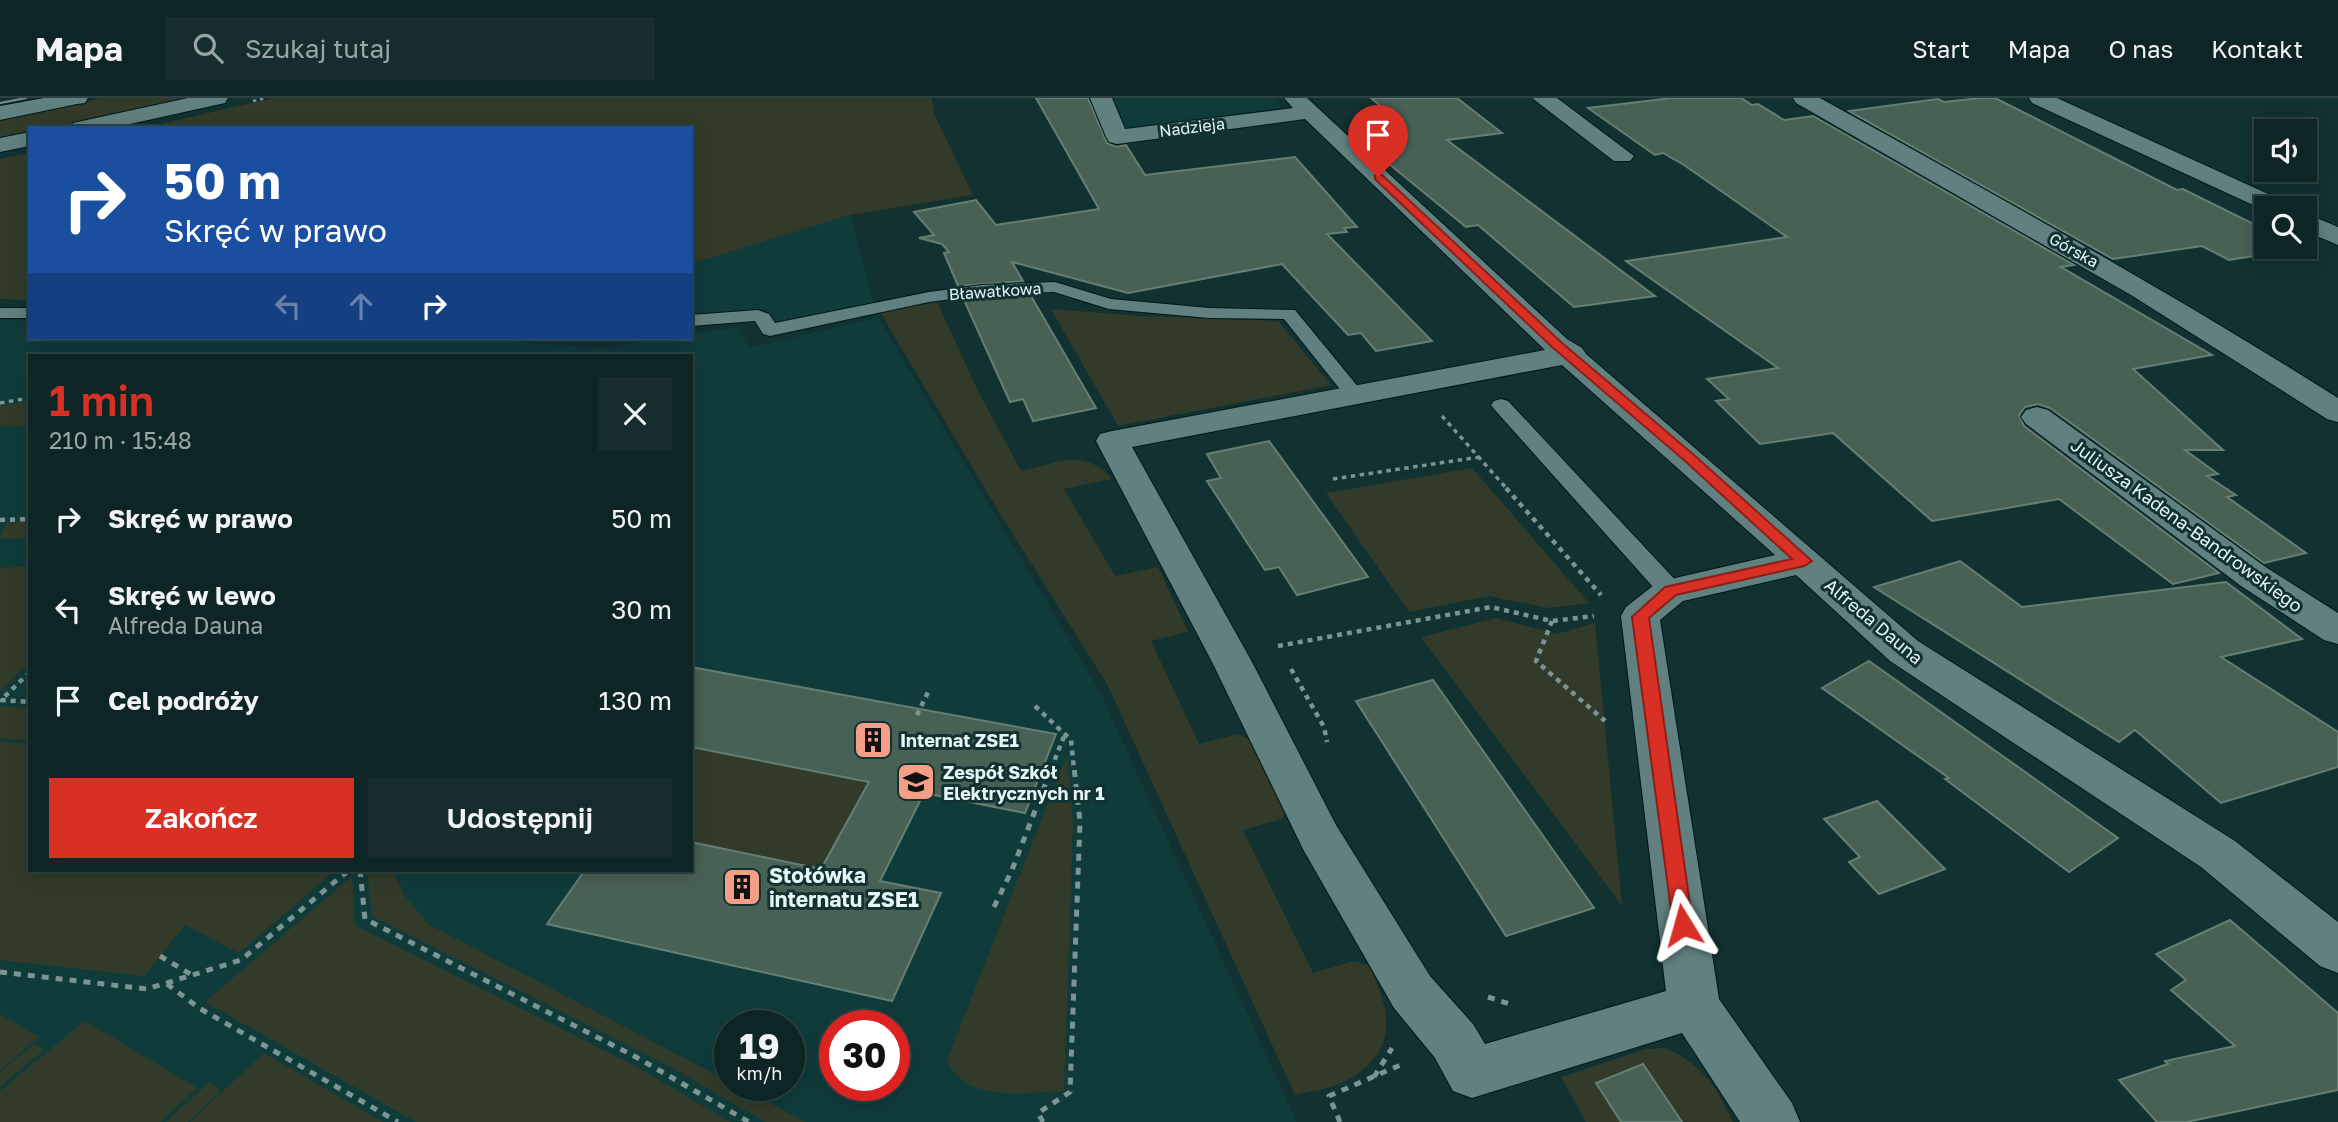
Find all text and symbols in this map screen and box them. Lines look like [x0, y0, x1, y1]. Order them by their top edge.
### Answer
search box [165, 17, 655, 80]
text: Mapa [35, 29, 123, 68]
icon: search [189, 29, 227, 67]
text: Szukaj tutaj [245, 33, 391, 64]
text: Start [1912, 34, 1970, 63]
text: Mapa [2008, 34, 2070, 63]
text: O nas [2108, 34, 2173, 63]
text: Kontakt [2211, 34, 2303, 63]
pin [1348, 105, 1408, 177]
street label: Nadzieja [1158, 113, 1226, 141]
icon: arrive [1359, 116, 1397, 154]
map controls [2254, 119, 2317, 259]
button: sound [2254, 119, 2317, 182]
text: 50 m [164, 151, 281, 210]
icon: right [49, 154, 140, 245]
button: search [2254, 196, 2317, 259]
text: Skręć w prawo [164, 211, 387, 249]
street label: Górska [2046, 228, 2102, 272]
street label: Bławatkowa [948, 278, 1042, 304]
icon: left [269, 287, 307, 325]
icon: ahead [342, 287, 380, 325]
icon: right [415, 287, 453, 325]
text: 1 min [49, 375, 154, 425]
button: close [598, 377, 672, 451]
text: 210 m · 15:48 [49, 426, 192, 454]
street label: Juliusza Kadena-Bandrowskiego [2067, 434, 2307, 616]
icon: right [49, 500, 87, 538]
text: Skręć w prawo [108, 503, 293, 534]
text: 50 m [611, 503, 672, 534]
street label: Alfreda Dauna [1820, 573, 1928, 669]
text: Skręć w lewo [108, 580, 276, 611]
icon: left [49, 591, 87, 629]
text: 30 m [611, 594, 672, 625]
text: Alfreda Dauna [108, 611, 263, 639]
icon: arrive [49, 682, 87, 720]
text: Cel podróży [108, 685, 259, 716]
text: 130 m [599, 685, 672, 716]
building icon: Internat ZSE1 [852, 719, 894, 761]
place label: Internat ZSE1 [900, 729, 1019, 751]
school or university icon: Zespół Szkół Elektrycznych nr 1 [895, 761, 937, 803]
place label: Zespół Szkół Elektrycznych nr 1 [943, 761, 1105, 804]
button: Zakończ [49, 778, 354, 858]
button: Udostępnij [368, 778, 672, 858]
place label: Stołówka internatu ZSE1 [769, 862, 919, 912]
building icon: Stołówka internatu ZSE1 [721, 866, 763, 908]
position arrow [1646, 888, 1720, 962]
speed limit sign: 30 [819, 1010, 910, 1101]
text: 19 [739, 1025, 780, 1067]
text: km/h [737, 1062, 782, 1084]

